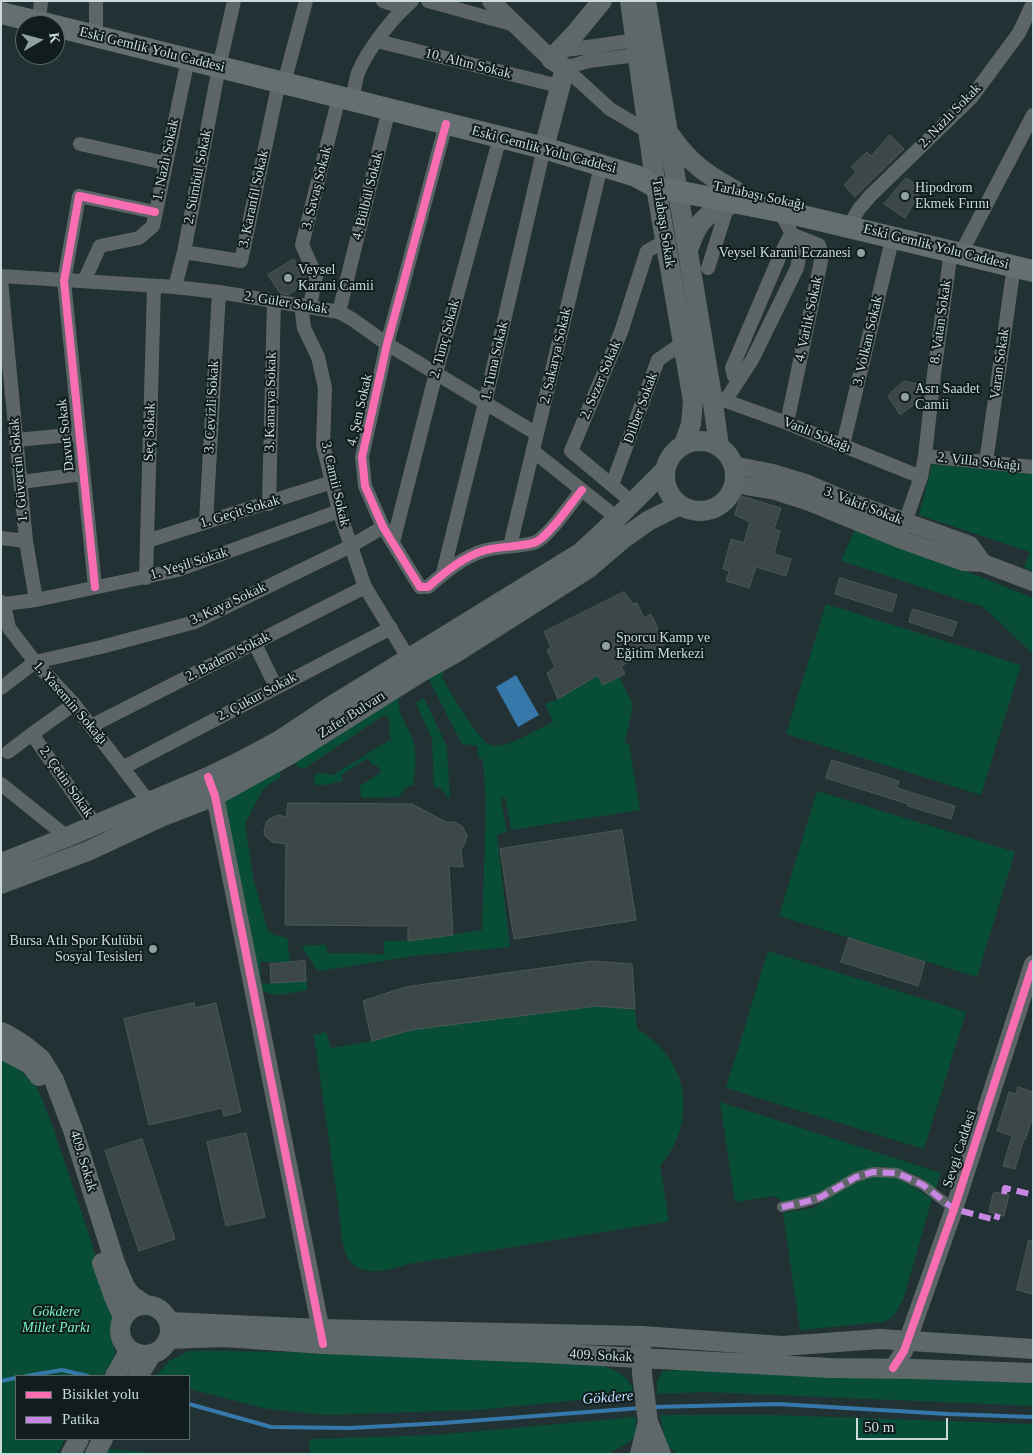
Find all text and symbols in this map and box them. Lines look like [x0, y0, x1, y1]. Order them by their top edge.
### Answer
north arrow [15, 15, 65, 65]
street label: Eski Gemlik Yolu Caddesi [78, 24, 226, 76]
text: K [46, 32, 63, 44]
street label: 10. Altın Sokak [423, 45, 513, 83]
street label: 2. Nazlı Sokak [915, 80, 985, 152]
street label: 1. Nazlı Sokak [149, 118, 183, 202]
street label: Eski Gemlik Yolu Caddesi [470, 123, 618, 177]
street label: 2. Sümbül Sokak [181, 128, 215, 226]
street label: 3. Savaş Sokak [299, 145, 335, 231]
street label: 3. Karanfil Sokak [235, 149, 273, 249]
street label: 4. Bülbül Sokak [349, 150, 387, 242]
street label: Tarlabaşı Sokak [648, 177, 678, 269]
street label: Tarlabaşı Sokağı [712, 178, 806, 214]
place label: Hipodrom Ekmek Fırını [915, 180, 989, 212]
marker: Hipodrom Ekmek Fırını [899, 190, 911, 202]
street label: Eski Gemlik Yolu Caddesi [862, 221, 1010, 273]
place label: Veysel Karani Eczanesi [719, 245, 851, 261]
marker: Veysel Karani Eczanesi [855, 247, 867, 259]
place label: Veysel Karani Camii [298, 262, 374, 294]
marker: Veysel Karani Camii [282, 272, 294, 284]
street label: 4. Varlık Sokak [792, 275, 826, 363]
street label: 8. Vatan Sokak [927, 279, 955, 365]
street label: 2. Güler Sokak [243, 288, 329, 318]
street label: 3. Volkan Sokak [849, 294, 887, 388]
street label: 2. Tunç Sokak [426, 298, 464, 380]
street label: 2. Sakarya Sokak [537, 307, 575, 405]
street label: 1. Tuna Sokak [478, 320, 512, 402]
street label: Varan Sokak [987, 328, 1013, 400]
street label: 2. Sezer Sokak [577, 338, 625, 422]
street label: 3. Kanarya Sokak [262, 352, 280, 452]
street label: 3. Cevizli Sokak [201, 360, 223, 454]
street label: Dilber Sokak [620, 370, 662, 446]
street label: 4. Şen Sokak [344, 372, 376, 448]
place label: Asrı Saadet Camii [915, 381, 980, 414]
marker: Asrı Saadet Camii [899, 391, 911, 403]
street label: Davut Sokak [54, 398, 78, 472]
street label: Seç Sokak [141, 402, 159, 462]
street label: Vanlı Sokağı [781, 414, 853, 456]
street label: 1. Güvercin Sokak [6, 417, 32, 523]
street label: 3. Camii Sokak [317, 440, 353, 528]
street label: 2. Villa Sokağı [937, 449, 1021, 475]
street label: 3. Vakıf Sokak [821, 483, 905, 529]
street label: 1. Geçit Sokak [198, 492, 282, 532]
street label: 1. Yeşil Sokak [148, 544, 230, 584]
street label: 3. Kaya Sokak [187, 579, 269, 629]
street label: 2. Badem Sokak [183, 629, 273, 685]
place label: Sporcu Kamp ve Eğitim Merkezi [616, 630, 710, 662]
marker: Sporcu Kamp ve Eğitim Merkezi [600, 640, 612, 652]
street label: 1. Yasemin Sokağı [29, 658, 111, 748]
street label: 2. Çukur Sokak [214, 669, 300, 725]
street label: Zafer Bulvarı [315, 688, 389, 742]
street label: 2. Çetin Sokak [35, 743, 97, 821]
place label: Bursa Atlı Spor Kulübü Sosyal Tesisleri [10, 933, 143, 966]
marker: Bursa Atlı Spor Kulübü Sosyal Tesisleri [147, 943, 159, 955]
street label: Sevgi Caddesi [940, 1108, 980, 1190]
street label: 409. Sokak [66, 1128, 100, 1194]
park label: Gökdere Millet Parkı [22, 1304, 90, 1336]
street label: 409. Sokak [569, 1346, 633, 1366]
legend [15, 1375, 190, 1440]
text: Bisiklet yolu [62, 1386, 139, 1402]
water label: Gökdere [582, 1387, 634, 1409]
scale bar [859, 1408, 952, 1440]
text: Patika [62, 1411, 100, 1427]
text: 50 m [864, 1419, 894, 1435]

